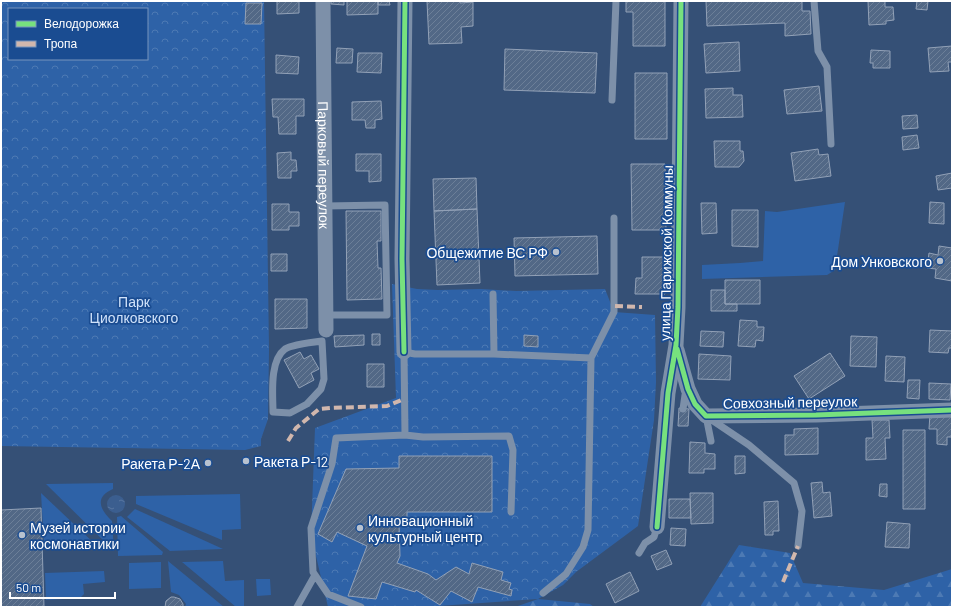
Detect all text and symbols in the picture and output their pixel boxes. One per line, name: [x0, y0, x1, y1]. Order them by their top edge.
legend: [8, 8, 148, 60]
text: Велодорожка: [44, 16, 119, 31]
text: Тропа: [44, 36, 78, 51]
street label: Парковый переулок: [315, 101, 334, 230]
street label: улица Парижской Коммуны: [656, 165, 676, 341]
place label: Общежитие ВС РФ: [426, 244, 548, 261]
marker: Общежитие ВС РФ: [551, 247, 561, 257]
place label: Дом Унковского: [831, 253, 932, 270]
marker: Дом Унковского: [935, 256, 945, 266]
park label: Парк Циолковского: [90, 293, 179, 326]
street label: Совхозный переулок: [723, 392, 858, 412]
place label: Ракета Р-12: [254, 453, 328, 470]
place label: Ракета Р-2А: [121, 455, 201, 472]
marker: Ракета Р-12: [241, 456, 251, 466]
marker: Ракета Р-2А: [203, 458, 213, 468]
place label: Инновационный культурный центр: [368, 512, 483, 545]
place label: Музей истории космонавтики: [30, 519, 126, 552]
marker: Инновационный культурный центр: [355, 523, 365, 533]
marker: Музей истории космонавтики: [17, 530, 27, 540]
scale bar: [10, 574, 115, 600]
text: 50 m: [16, 580, 41, 594]

